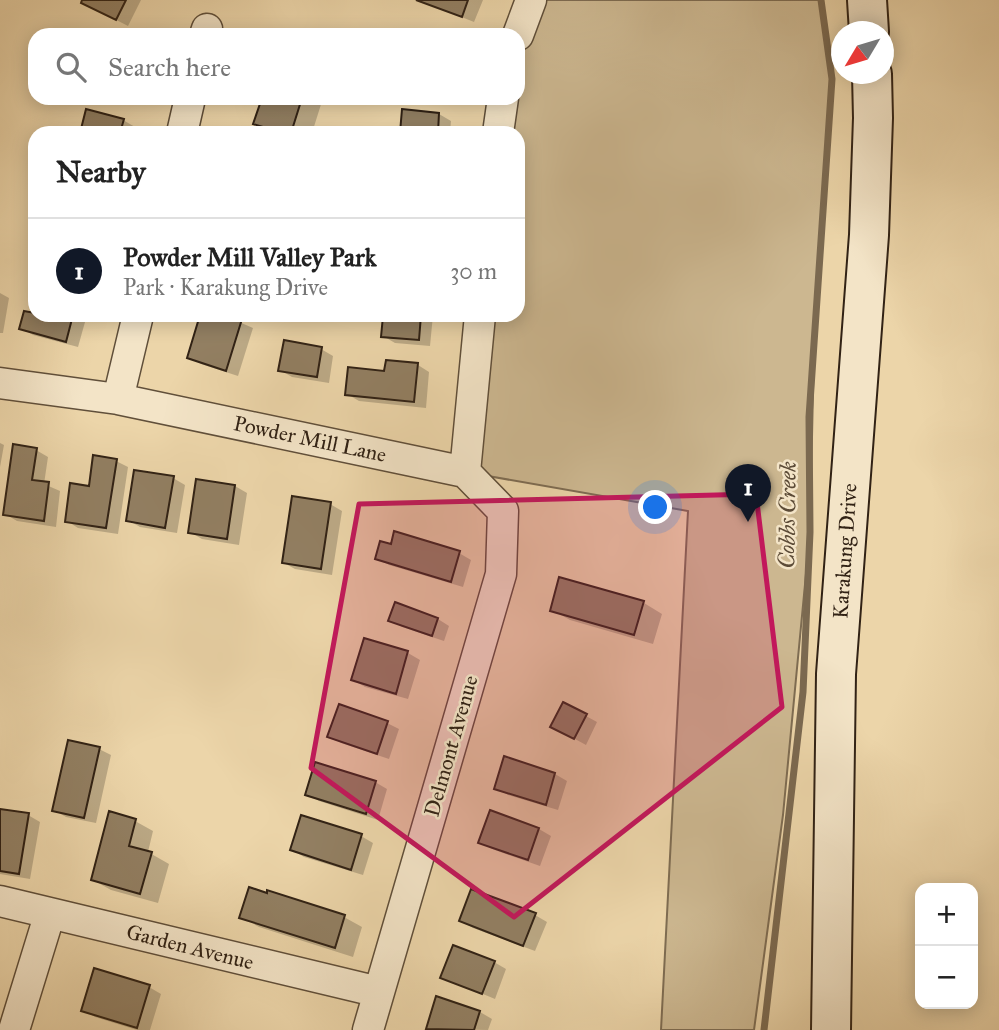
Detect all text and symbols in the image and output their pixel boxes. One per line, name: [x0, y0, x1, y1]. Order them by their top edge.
north arrow: [831, 21, 894, 84]
search box: [28, 28, 525, 105]
icon: search: [52, 48, 90, 86]
text: Search here: [108, 51, 231, 83]
text: Nearby: [56, 154, 146, 190]
text: Powder Mill Valley Park: [123, 241, 377, 273]
text: 1: [74, 257, 84, 285]
text: 30 m: [450, 257, 497, 285]
text: Park · Karakung Drive: [123, 273, 328, 301]
street label: Powder Mill Lane: [231, 410, 389, 468]
water label: Cobbs Creek: [772, 461, 802, 569]
pin: 1: [725, 464, 771, 522]
street label: Karakung Drive: [827, 482, 863, 620]
your location: [638, 490, 672, 524]
street label: Delmont Avenue: [418, 672, 484, 820]
map controls: [915, 883, 978, 1009]
button: +: [915, 883, 978, 946]
street label: Garden Avenue: [124, 919, 257, 975]
button: −: [915, 946, 978, 1009]

